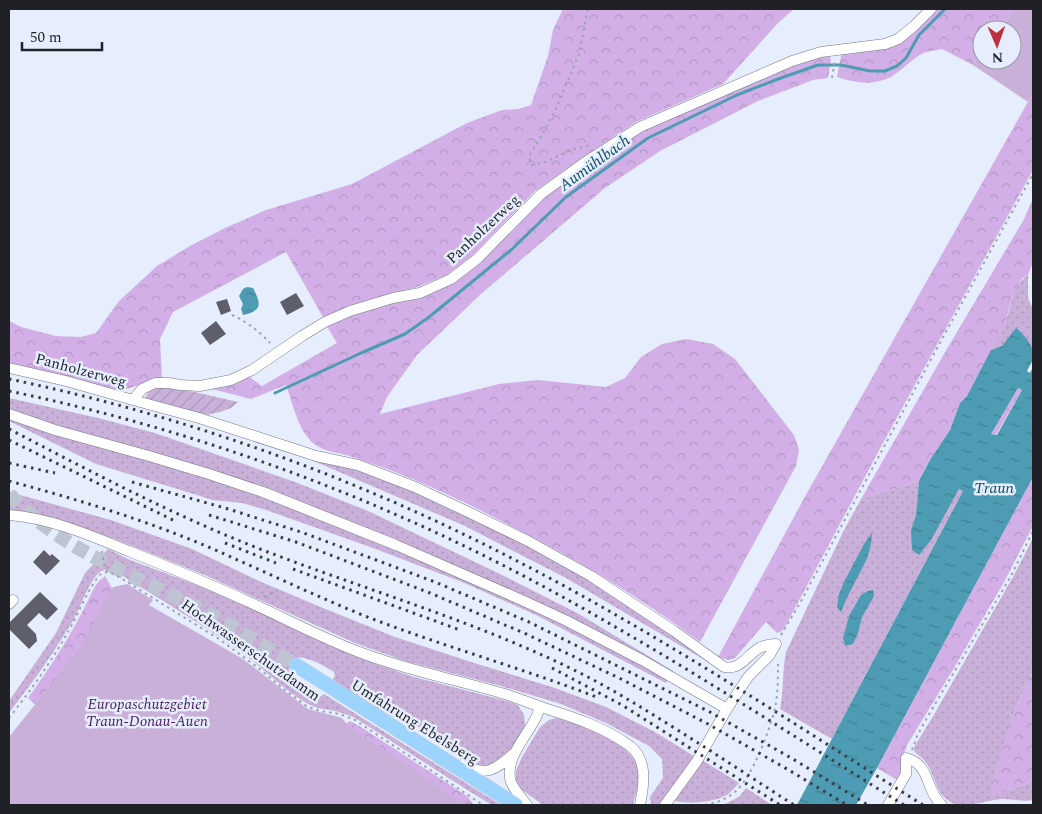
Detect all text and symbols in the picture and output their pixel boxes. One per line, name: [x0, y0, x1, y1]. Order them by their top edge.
scale bar: [22, 20, 102, 52]
north arrow: [972, 20, 1022, 70]
text: 50 m: [30, 26, 62, 49]
text: N: [991, 47, 1004, 68]
water label: Aumühlbach: [553, 129, 635, 197]
street label: Panholzerweg: [441, 189, 525, 270]
street label: Panholzerweg: [33, 347, 129, 394]
water label: Traun: [974, 476, 1015, 500]
street label: Hochwasserschutzdamm: [176, 594, 325, 707]
street label: Umfahrung Ebelsberg: [346, 674, 483, 771]
park label: Europaschutzgebiet Traun-Donau-Auen: [86, 693, 208, 733]

